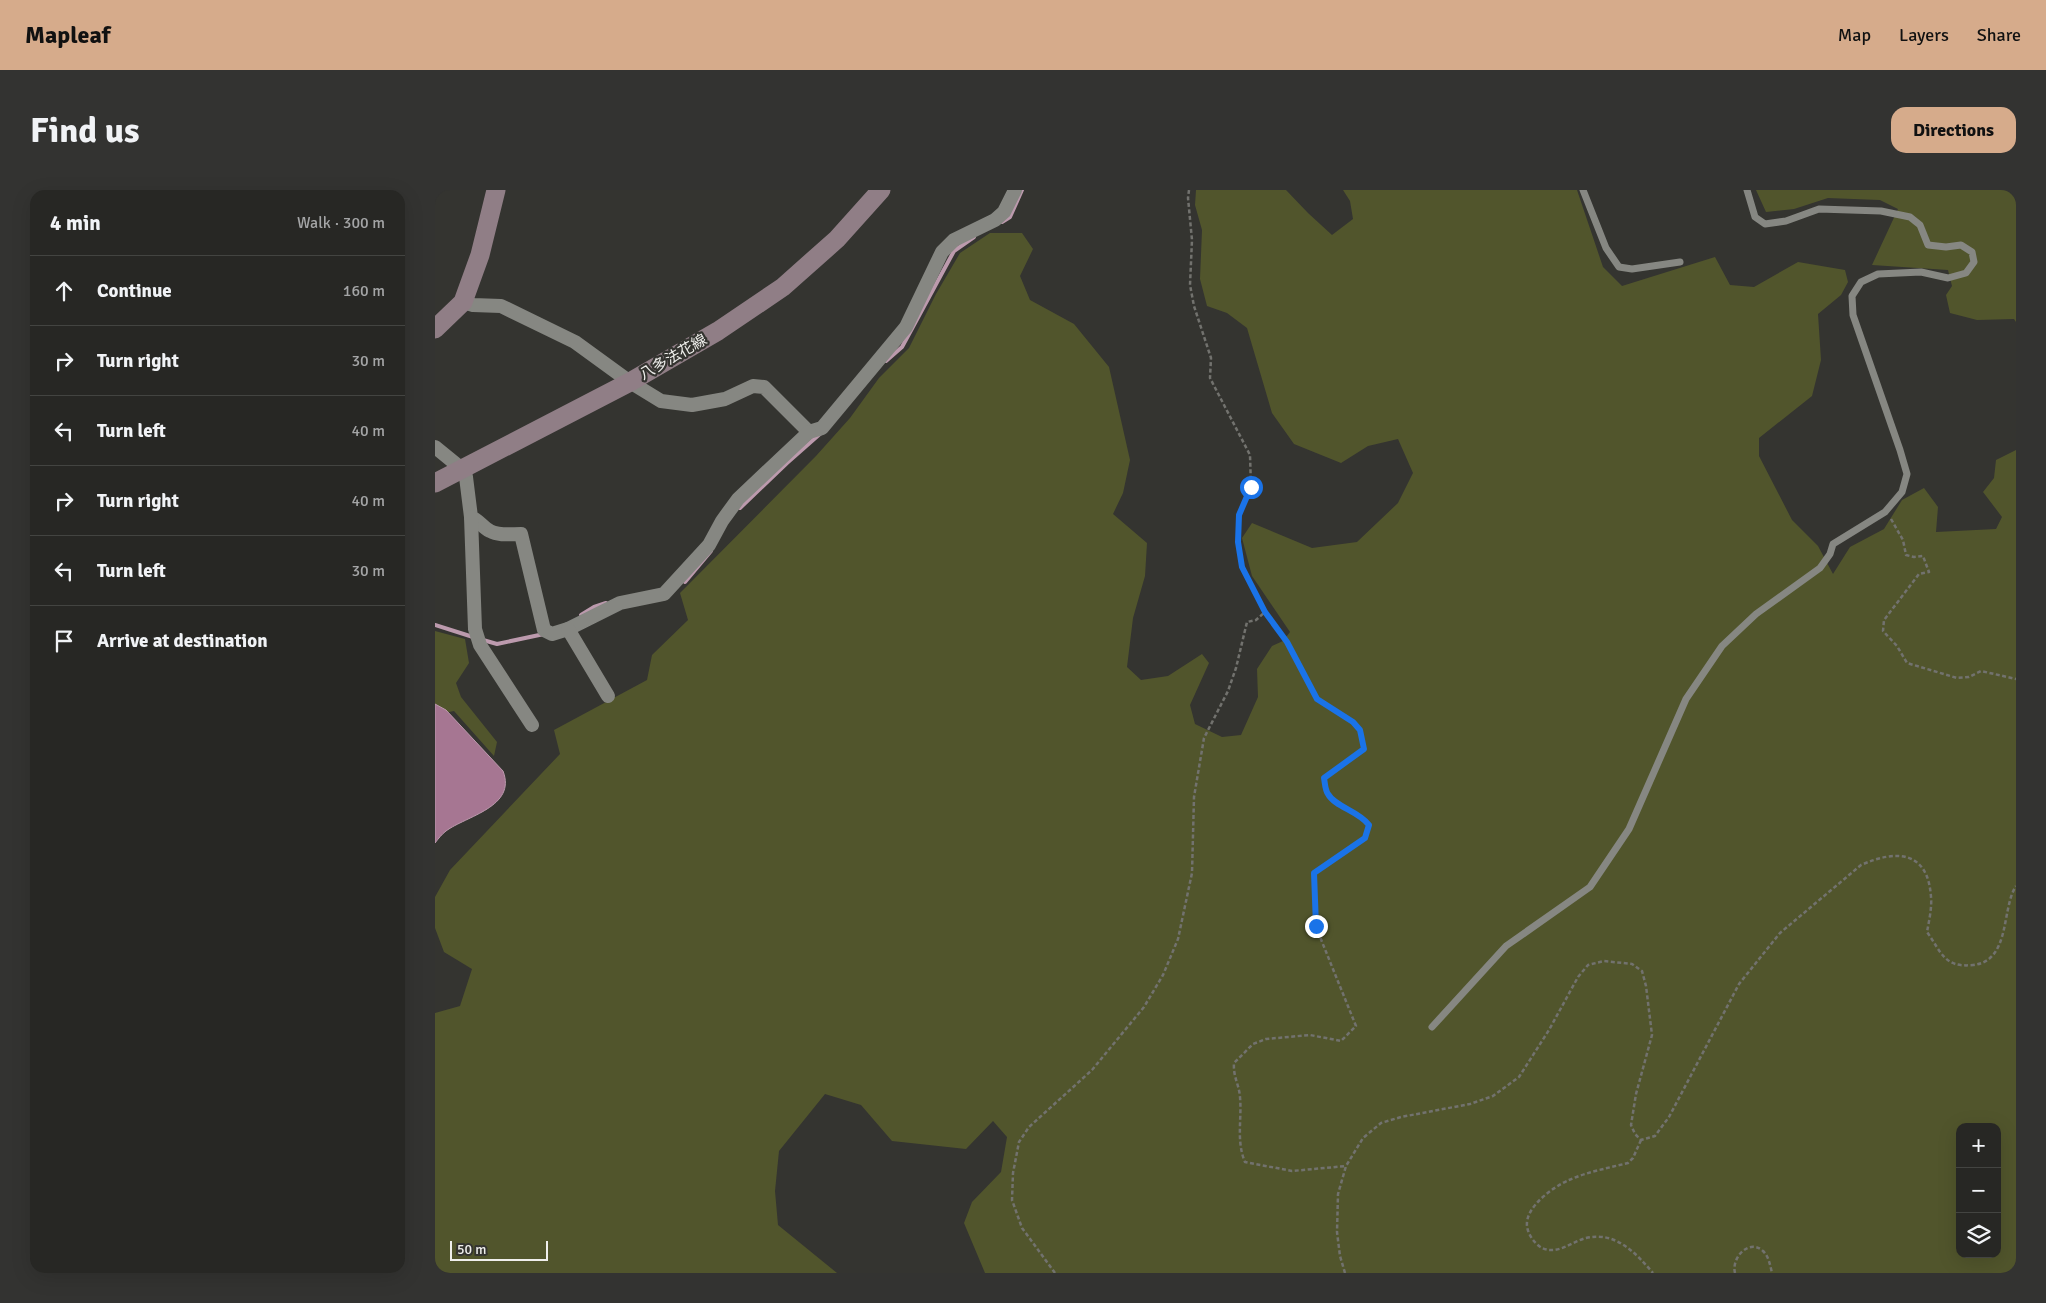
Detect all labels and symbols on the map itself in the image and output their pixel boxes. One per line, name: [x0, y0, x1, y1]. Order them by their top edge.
street label: 八多法花線: [636, 330, 710, 384]
route start: [1240, 476, 1263, 499]
route end: [1305, 915, 1328, 938]
scale bar: [450, 1238, 547, 1261]

